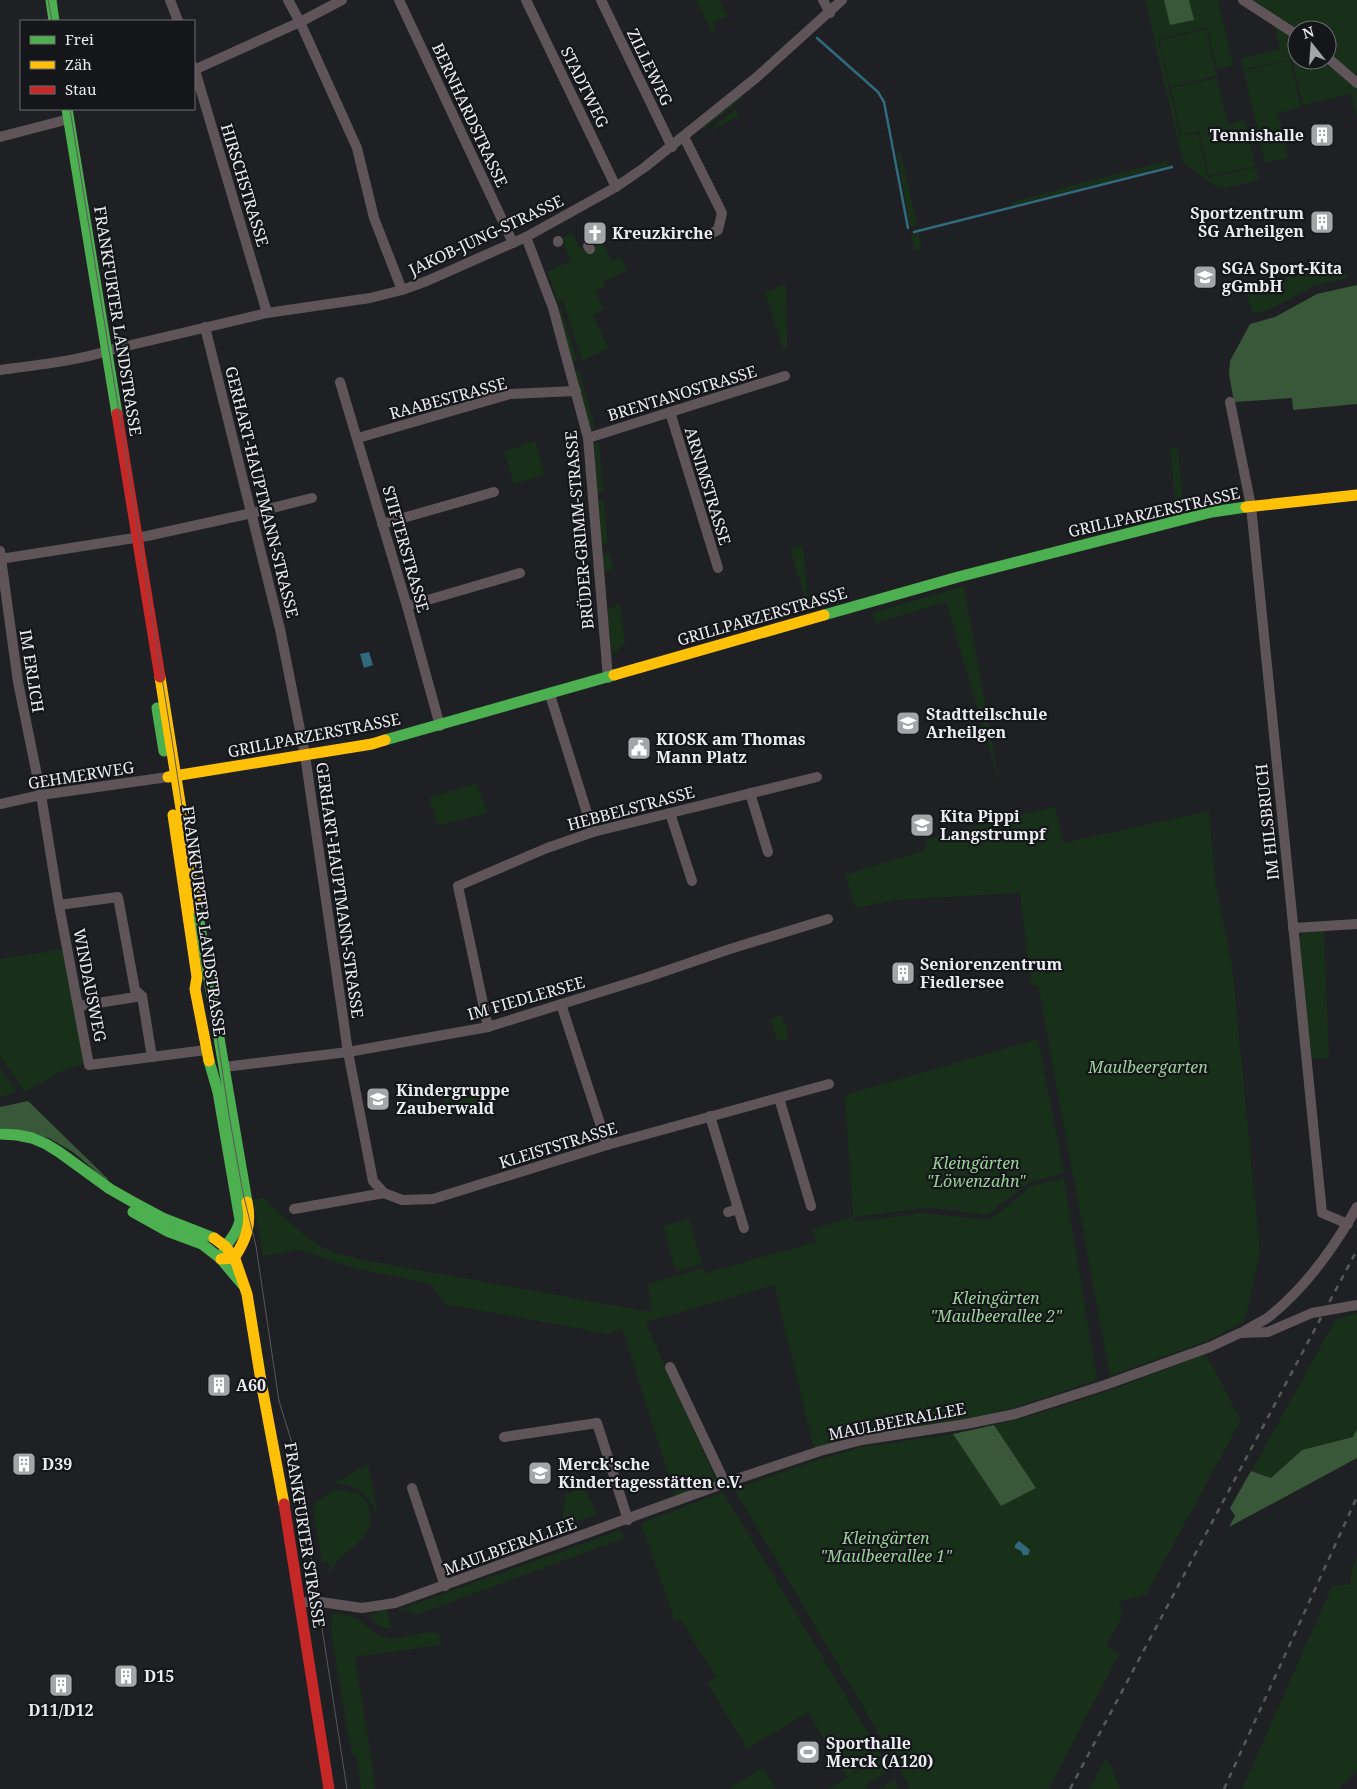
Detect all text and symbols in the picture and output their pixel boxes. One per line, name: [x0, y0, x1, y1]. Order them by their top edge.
legend: [20, 20, 195, 110]
north arrow: [1287, 20, 1337, 70]
text: N: [1300, 21, 1316, 43]
street label: ZILLEWEG: [622, 25, 678, 110]
text: Frei: [65, 29, 94, 49]
street label: BERNHARDSTRASSE: [427, 39, 513, 191]
street label: STADTWEG: [556, 43, 614, 132]
text: Zäh: [65, 54, 92, 74]
text: Stau: [65, 79, 97, 99]
street label: HIRSCHSTRASSE: [216, 121, 274, 249]
building icon: Tennishalle: [1309, 122, 1335, 148]
place label: Tennishalle: [1210, 124, 1304, 146]
street label: JAKOB-JUNG-STRASSE: [404, 189, 567, 281]
place label: Sportzentrum SG Arheilgen: [1190, 202, 1304, 242]
street label: FRANKFURTER LANDSTRASSE: [89, 204, 147, 438]
building icon: Sportzentrum SG Arheilgen: [1309, 209, 1335, 235]
church icon: Kreuzkirche: [582, 220, 608, 246]
place label: Kreuzkirche: [612, 222, 713, 244]
place label: SGA Sport-Kita gGmbH: [1222, 257, 1343, 297]
school or university icon: SGA Sport-Kita gGmbH: [1192, 264, 1218, 290]
street label: BRENTANOSTRASSE: [605, 360, 759, 426]
street label: GERHART-HAUPTMANN-STRASSE: [220, 364, 304, 620]
street label: RAABESTRASSE: [387, 372, 509, 424]
street label: ARNIMSTRASSE: [680, 424, 736, 548]
street label: BRÜDER-GRIMM-STRASSE: [559, 430, 599, 630]
street label: GRILLPARZERSTRASSE: [1066, 482, 1242, 542]
street label: STIFTERSTRASSE: [377, 483, 435, 615]
street label: GRILLPARZERSTRASSE: [675, 581, 849, 651]
street label: IM ERLICH: [15, 628, 49, 714]
place label: Stadtteilschule Arheilgen: [926, 703, 1047, 743]
street label: GRILLPARZERSTRASSE: [226, 707, 402, 763]
school or university icon: Stadtteilschule Arheilgen: [895, 710, 921, 736]
place label: KIOSK am Thomas Mann Platz: [656, 728, 806, 768]
public building icon: KIOSK am Thomas Mann Platz: [626, 735, 652, 761]
street label: GEHMERWEG: [26, 756, 136, 794]
street label: GERHART-HAUPTMANN-STRASSE: [311, 761, 369, 1020]
street label: IM HILSBRUCH: [1250, 762, 1284, 881]
street label: HEBBELSTRASSE: [565, 780, 697, 836]
street label: FRANKFURTER LANDSTRASSE: [177, 804, 231, 1038]
place label: Kita Pippi Langstrumpf: [940, 805, 1047, 845]
school or university icon: Kita Pippi Langstrumpf: [909, 812, 935, 838]
street label: WINDAUSWEG: [68, 926, 112, 1044]
place label: Seniorenzentrum Fiedlersee: [920, 953, 1063, 993]
building icon: Seniorenzentrum Fiedlersee: [890, 960, 916, 986]
street label: IM FIEDLERSEE: [465, 971, 587, 1025]
park label: Maulbeergarten: [1087, 1056, 1208, 1078]
place label: Kindergruppe Zauberwald: [396, 1079, 510, 1119]
school or university icon: Kindergruppe Zauberwald: [365, 1086, 391, 1112]
street label: KLEISTSTRASSE: [496, 1117, 620, 1173]
park label: Kleingärten "Löwenzahn": [927, 1152, 1027, 1192]
park label: Kleingärten "Maulbeerallee 2": [930, 1287, 1063, 1327]
building icon: A60: [206, 1372, 232, 1398]
place label: A60: [236, 1374, 266, 1396]
street label: MAULBEERALLEE: [826, 1397, 968, 1445]
street label: FRANKFURTER STRASSE: [279, 1441, 331, 1629]
building icon: D39: [11, 1451, 37, 1477]
place label: D39: [42, 1453, 72, 1475]
place label: Merck'sche Kindertagesstätten e.V.: [558, 1453, 743, 1493]
school or university icon: Merck'sche Kindertagesstätten e.V.: [527, 1460, 553, 1486]
street label: MAULBEERALLEE: [441, 1512, 579, 1580]
park label: Kleingärten "Maulbeerallee 1": [820, 1527, 953, 1567]
building icon: D15: [113, 1663, 139, 1689]
place label: D15: [144, 1665, 174, 1687]
building icon: D11/D12: [48, 1672, 74, 1698]
place label: D11/D12: [28, 1699, 94, 1721]
place label: Sporthalle Merck (A120): [826, 1732, 934, 1772]
sports icon: Sporthalle Merck (A120): [795, 1739, 821, 1765]

